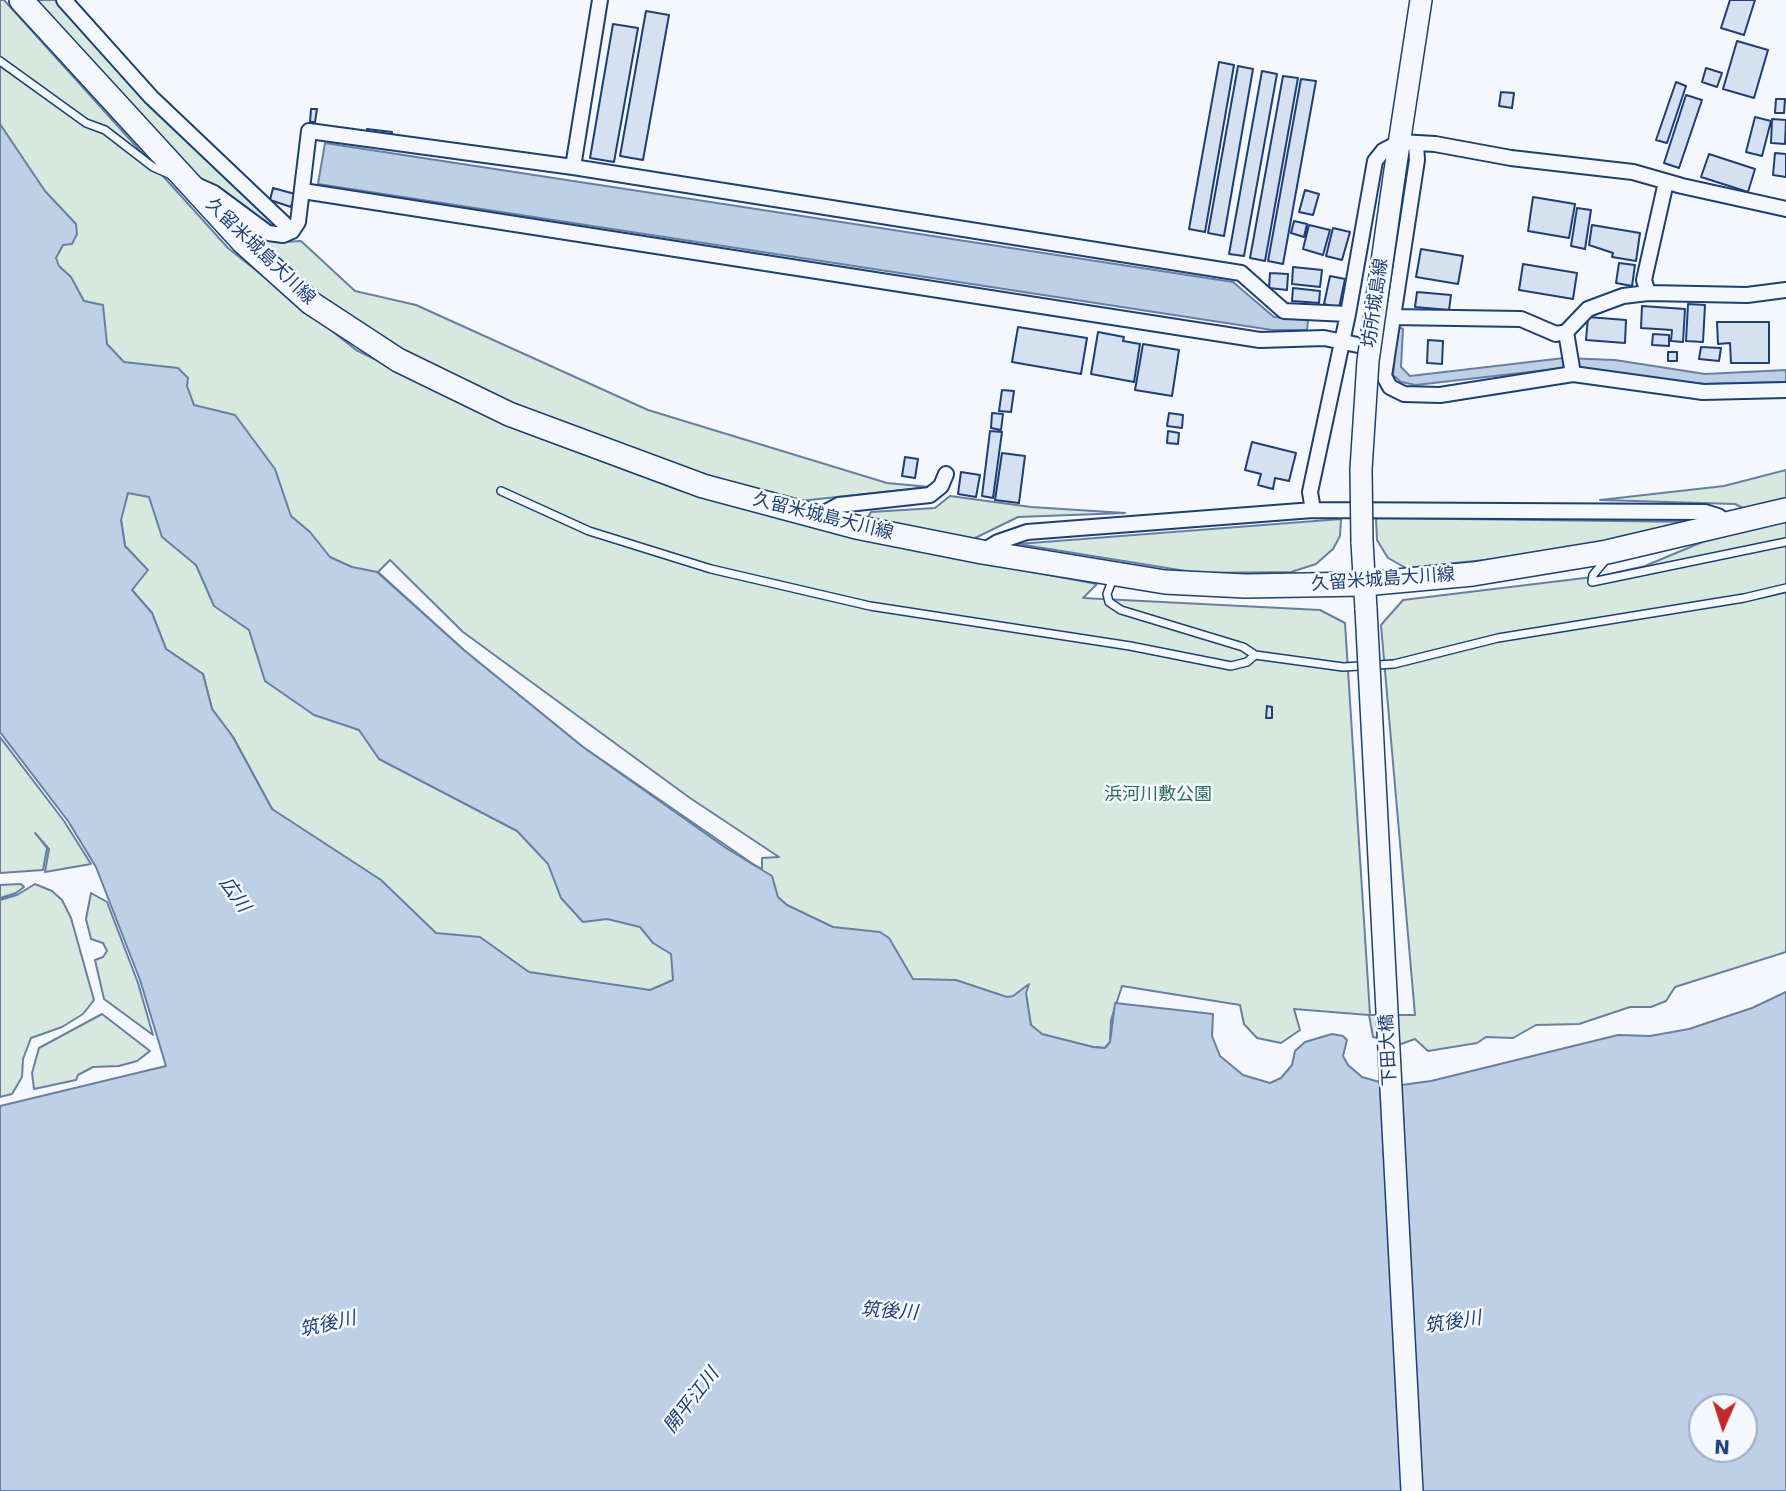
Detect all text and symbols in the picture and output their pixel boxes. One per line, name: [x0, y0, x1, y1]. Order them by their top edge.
street label: 久留米城島大川線: [201, 194, 319, 310]
street label: 坊所城島線: [1359, 257, 1393, 349]
street label: 久留米城島大川線: [751, 489, 895, 545]
street label: 久留米城島大川線: [1310, 564, 1456, 596]
park label: 浜河川敷公園: [1104, 784, 1212, 806]
water label: 広川: [214, 873, 254, 917]
street label: 下田大橋: [1376, 1013, 1402, 1087]
water label: 筑後川: [860, 1299, 918, 1325]
water label: 筑後川: [298, 1307, 358, 1343]
water label: 筑後川: [1423, 1307, 1483, 1339]
water label: 開平江川: [660, 1364, 724, 1438]
north arrow: [1688, 1393, 1758, 1463]
text: N: [1713, 1436, 1731, 1458]

